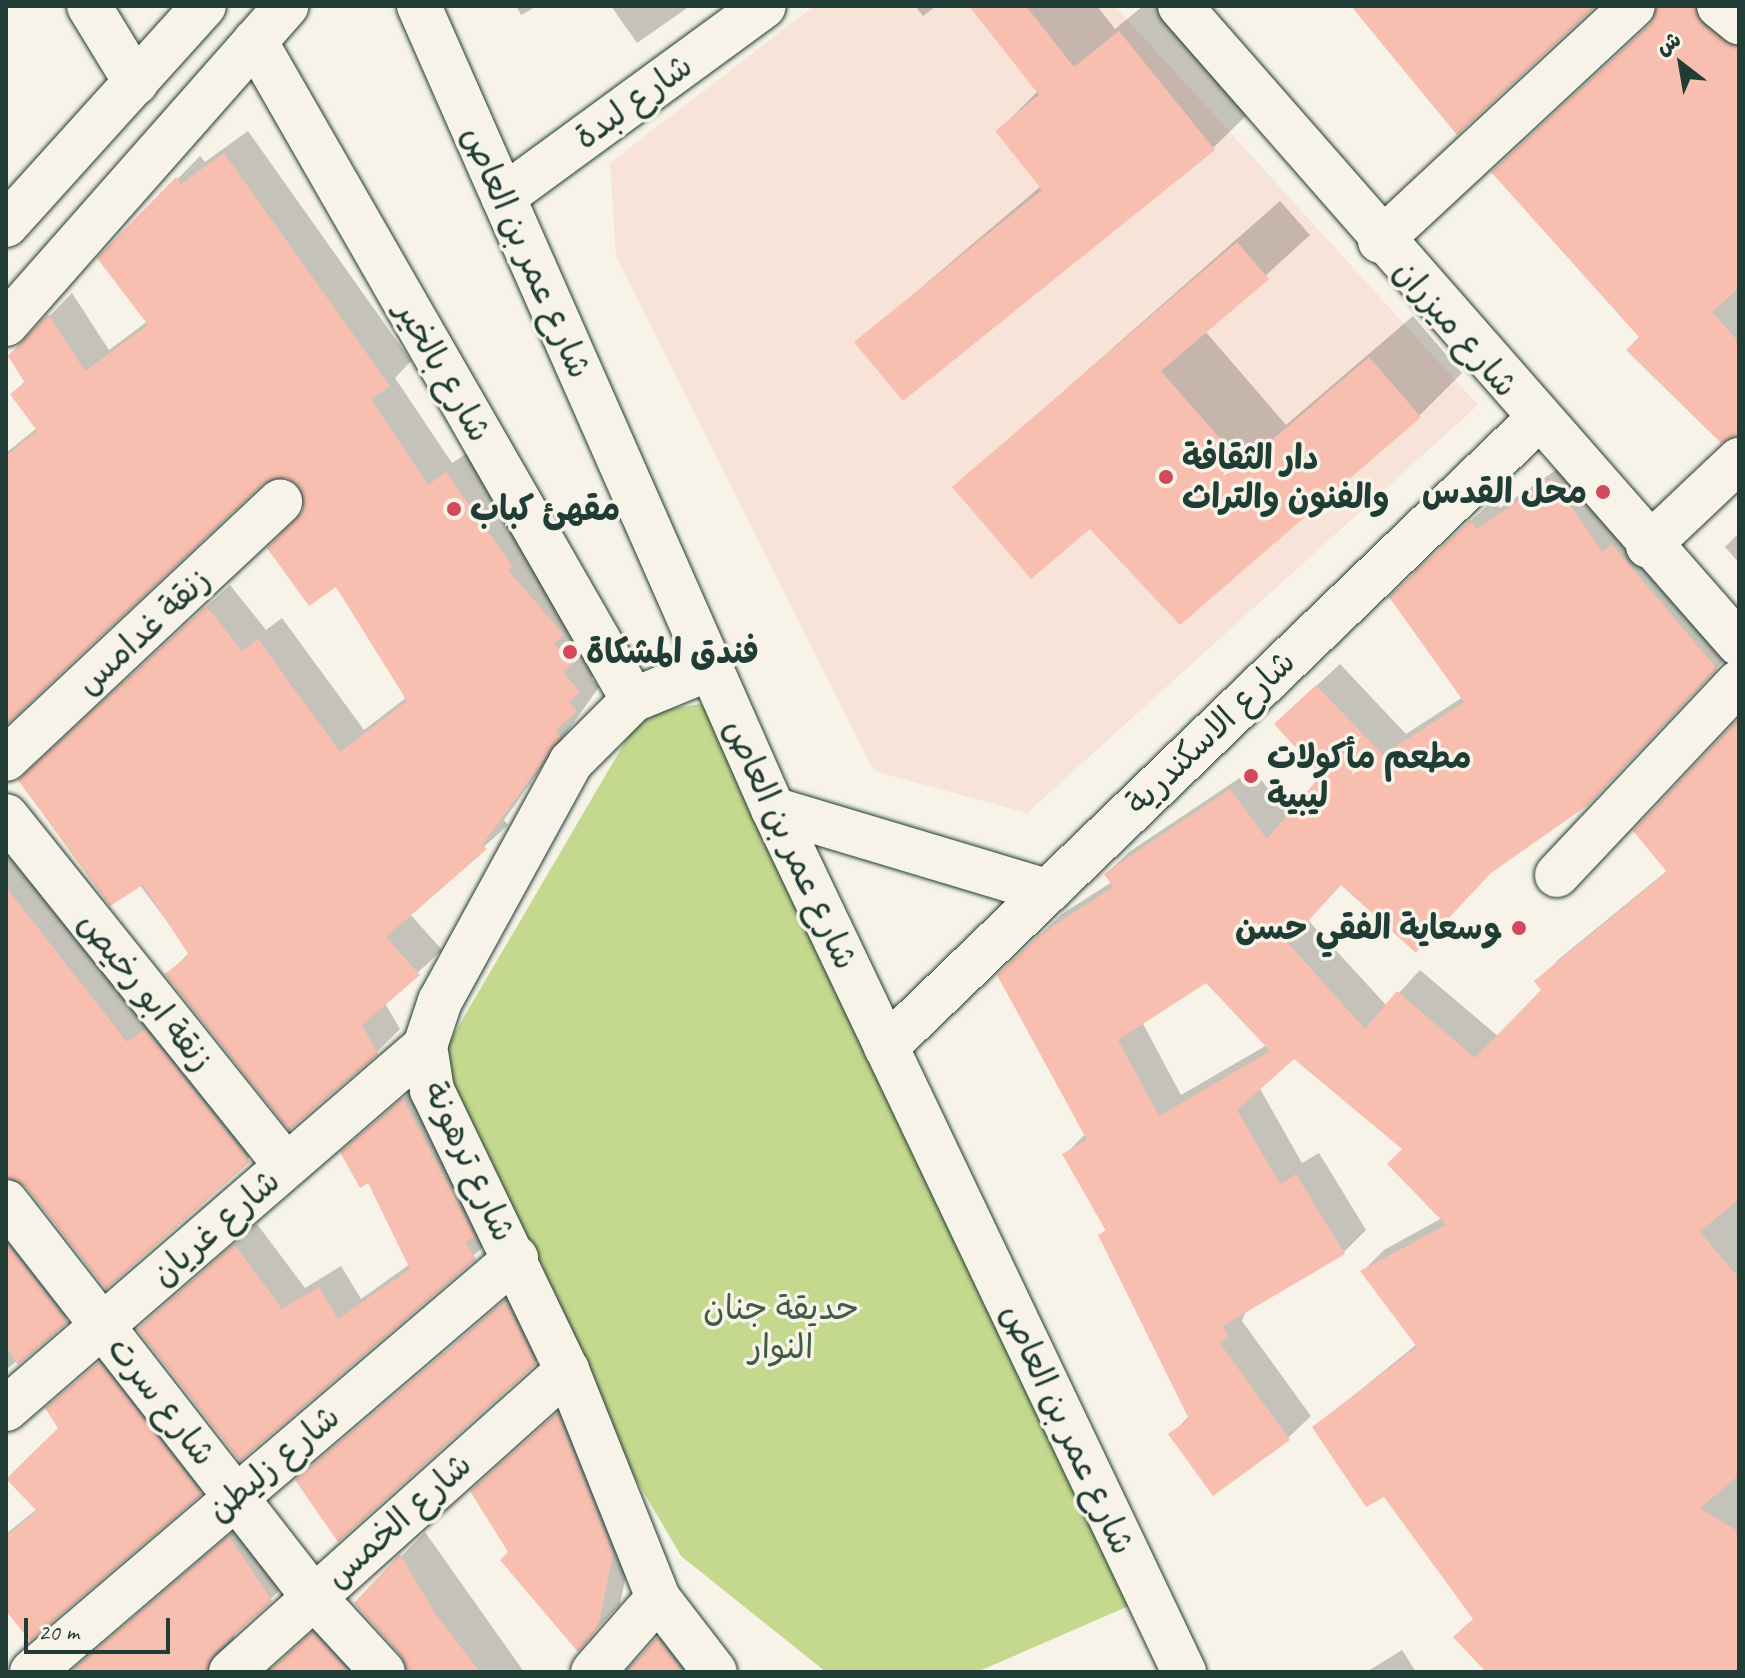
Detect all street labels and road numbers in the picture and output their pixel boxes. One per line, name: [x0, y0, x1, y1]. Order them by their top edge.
street label: شارع لبدة: [566, 45, 700, 157]
street label: شارع عمر بن العاص: [453, 120, 601, 384]
street label: شارع ميزران: [1385, 251, 1527, 405]
street label: شارع بالخير: [387, 293, 501, 449]
street label: زنقة غدامس: [68, 559, 218, 703]
street label: شارع الاسكندرية: [1117, 641, 1303, 823]
street label: شارع عمر بن العاص: [715, 712, 867, 976]
street label: زنقة ابو رخيص: [69, 903, 223, 1079]
street label: شارع ترهونة: [415, 1074, 525, 1248]
street label: شارع غريان: [142, 1160, 288, 1294]
street label: شارع عمر بن العاص: [992, 1297, 1144, 1561]
street label: شارع سرت: [99, 1328, 225, 1474]
street label: شارع زليطن: [199, 1396, 347, 1530]
street label: شارع الخمس: [317, 1444, 479, 1596]

